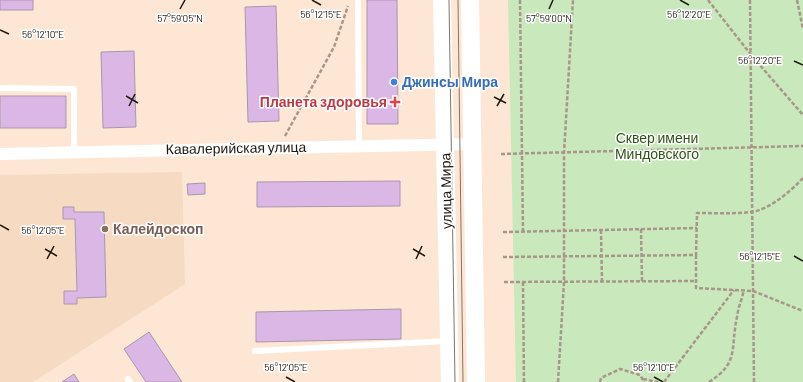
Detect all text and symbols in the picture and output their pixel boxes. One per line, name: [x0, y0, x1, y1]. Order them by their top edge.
text: 56°12'15"E: [300, 8, 342, 20]
text: 56°12'20"E: [667, 8, 711, 20]
text: 57°59'05"N: [157, 12, 203, 24]
text: 57°59'00"N: [526, 12, 572, 24]
text: 56°12'10"E: [22, 28, 64, 40]
text: 56°12'20"E: [738, 54, 782, 66]
place label: Джинсы Мира: [402, 73, 498, 90]
marker: Джинсы Мира: [389, 77, 399, 87]
place label: Планета здоровья: [260, 93, 387, 110]
marker: Планета здоровья: [390, 97, 400, 107]
park label: Сквер имени Миндовского: [615, 129, 699, 162]
street label: Кавалерийская улица: [166, 138, 307, 157]
street label: улица Мира: [436, 152, 455, 229]
place label: Калейдоскоп: [113, 220, 203, 237]
text: 56°12'05"E: [21, 224, 65, 236]
marker: Калейдоскоп: [100, 224, 110, 234]
text: 56°12'15"E: [739, 250, 781, 262]
text: 56°12'05"E: [264, 361, 308, 373]
text: 56°12'10"E: [633, 361, 675, 373]

